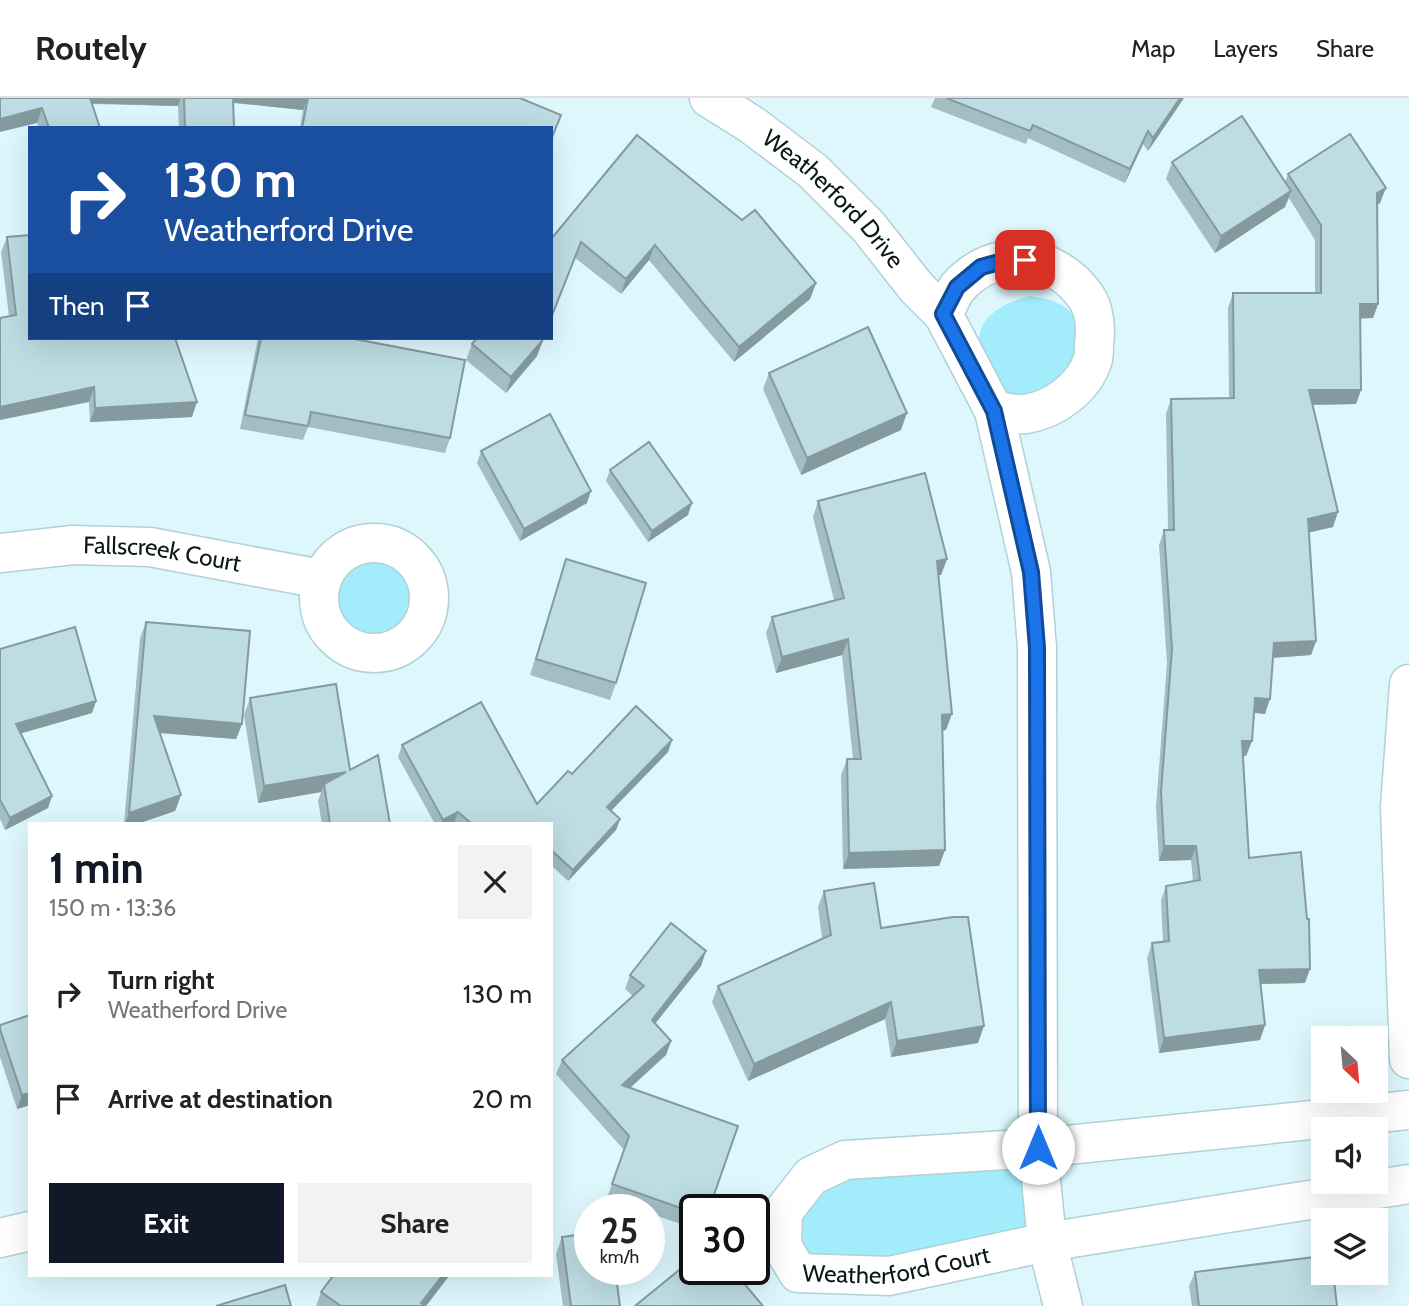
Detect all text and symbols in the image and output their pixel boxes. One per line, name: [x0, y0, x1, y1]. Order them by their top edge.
text: Routely: [35, 28, 147, 68]
text: Map: [1131, 34, 1175, 63]
text: Layers: [1213, 34, 1278, 63]
text: Share: [1316, 34, 1374, 63]
street label: Weatherford Drive: [757, 123, 910, 274]
text: 130 m: [164, 150, 297, 209]
icon: right: [49, 154, 140, 245]
text: Weatherford Drive: [164, 210, 413, 249]
pin: [995, 230, 1055, 290]
icon: arrive: [1006, 241, 1044, 279]
icon: arrive: [119, 287, 157, 325]
text: Then: [49, 290, 105, 322]
street label: Fallscreek Court: [83, 530, 243, 578]
text: 1 min: [49, 842, 144, 894]
button: close: [458, 845, 532, 919]
text: 150 m · 13:36: [49, 894, 176, 922]
text: Turn right: [108, 964, 214, 996]
icon: right: [49, 975, 87, 1013]
text: 130 m: [463, 978, 532, 1010]
text: Weatherford Drive: [108, 996, 287, 1024]
north arrow: [1311, 1026, 1388, 1102]
map controls: [1311, 1026, 1388, 1285]
icon: arrive: [49, 1080, 87, 1118]
text: Arrive at destination: [108, 1083, 333, 1115]
text: 20 m: [472, 1083, 532, 1115]
position arrow: [1001, 1111, 1075, 1185]
button: sound: [1311, 1117, 1388, 1194]
button: Exit: [49, 1183, 284, 1263]
button: Share: [298, 1183, 532, 1263]
speed limit sign: 30: [679, 1194, 770, 1285]
button: layers: [1311, 1208, 1388, 1285]
text: 25: [601, 1209, 638, 1252]
street label: Weatherford Court: [802, 1240, 992, 1290]
text: km/h: [600, 1246, 639, 1268]

